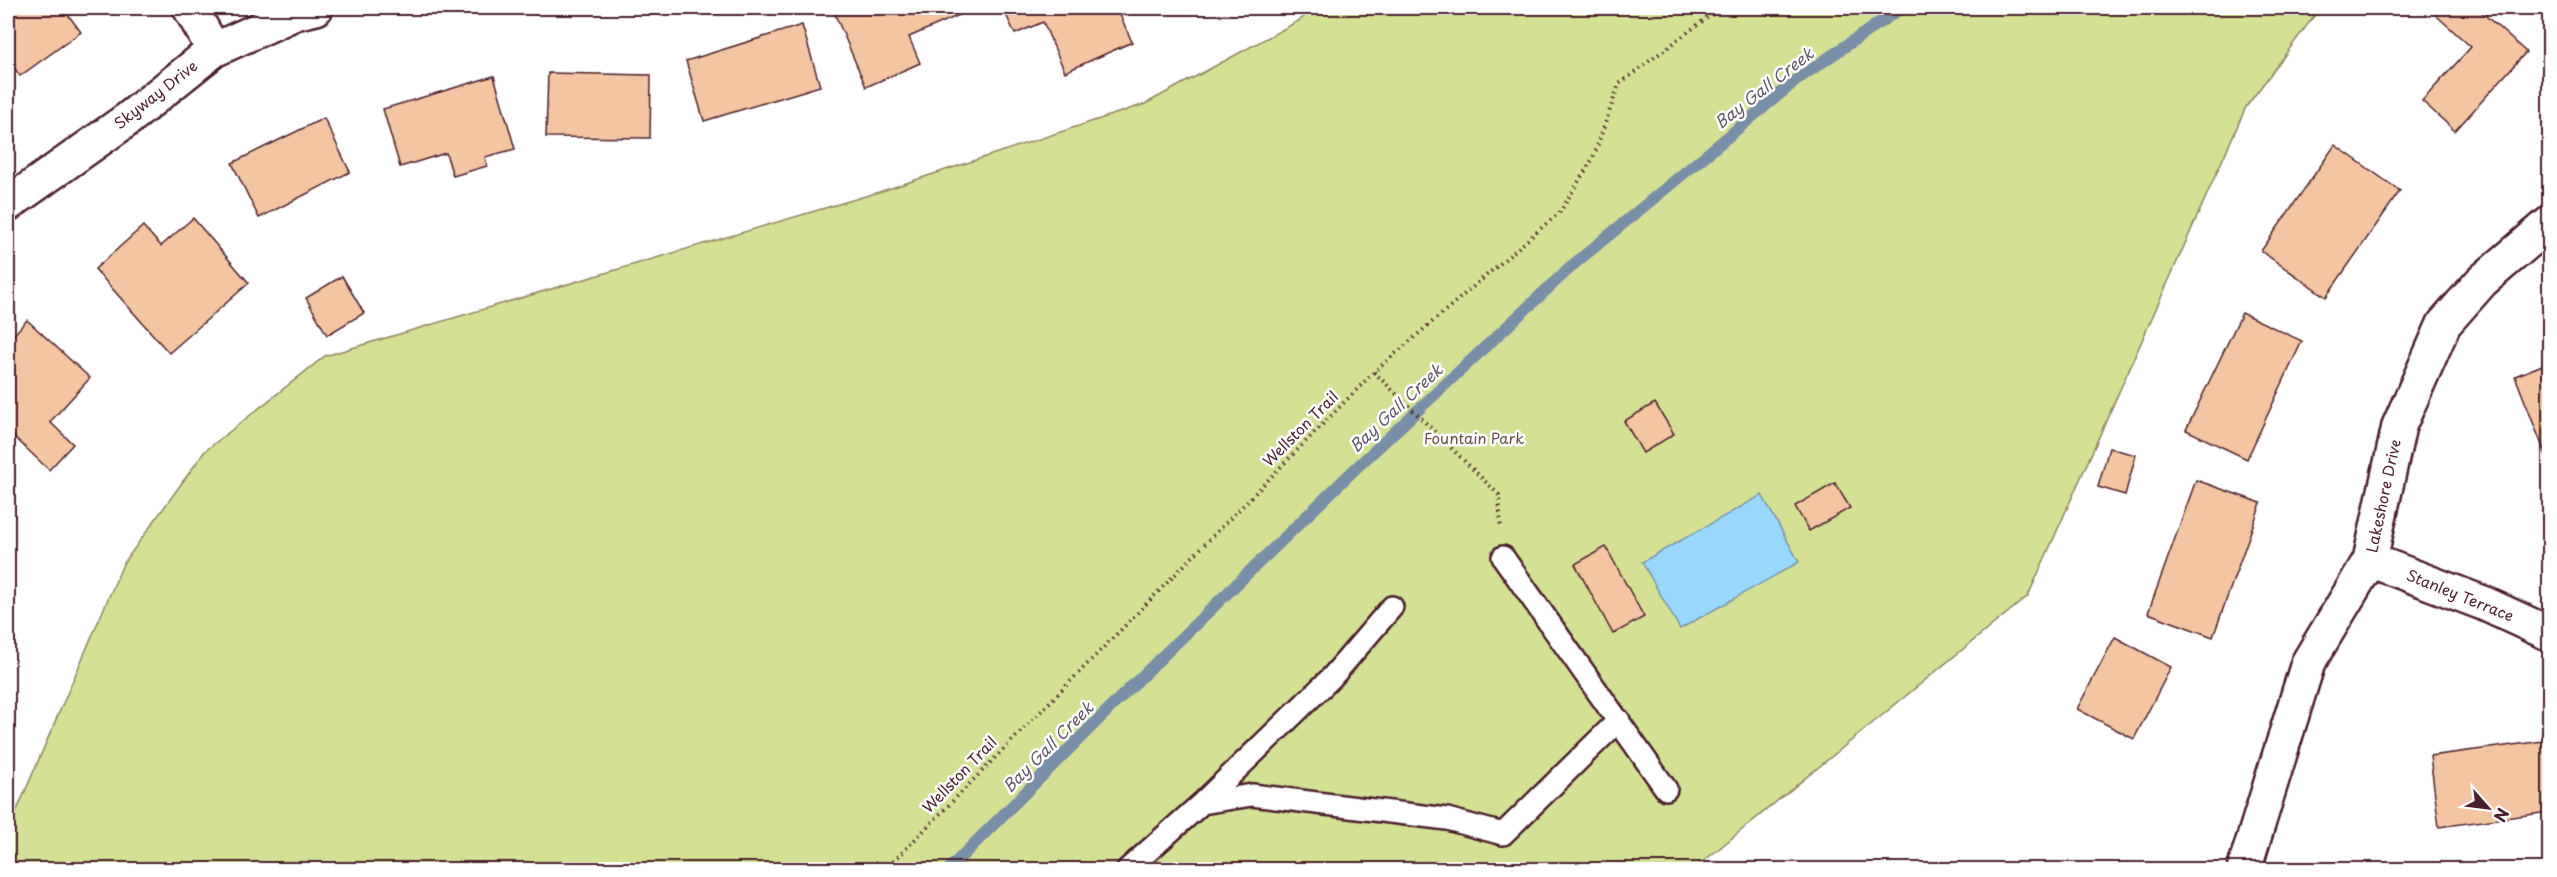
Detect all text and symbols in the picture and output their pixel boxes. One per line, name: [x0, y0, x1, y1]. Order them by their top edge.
water label: Bay Gall Creek: [1709, 40, 1819, 133]
street label: Skyway Drive: [108, 54, 202, 134]
water label: Bay Gall Creek: [1343, 357, 1448, 457]
street label: Wellston Trail: [1257, 385, 1343, 471]
park label: Fountain Park: [1424, 426, 1524, 449]
street label: Lakeshore Drive: [2359, 437, 2406, 554]
street label: Stanley Terrace: [2403, 563, 2518, 627]
water label: Bay Gall Creek: [997, 695, 1099, 797]
street label: Wellston Trail: [916, 730, 1002, 818]
north arrow: [2458, 778, 2518, 838]
text: N: [2489, 804, 2516, 827]

